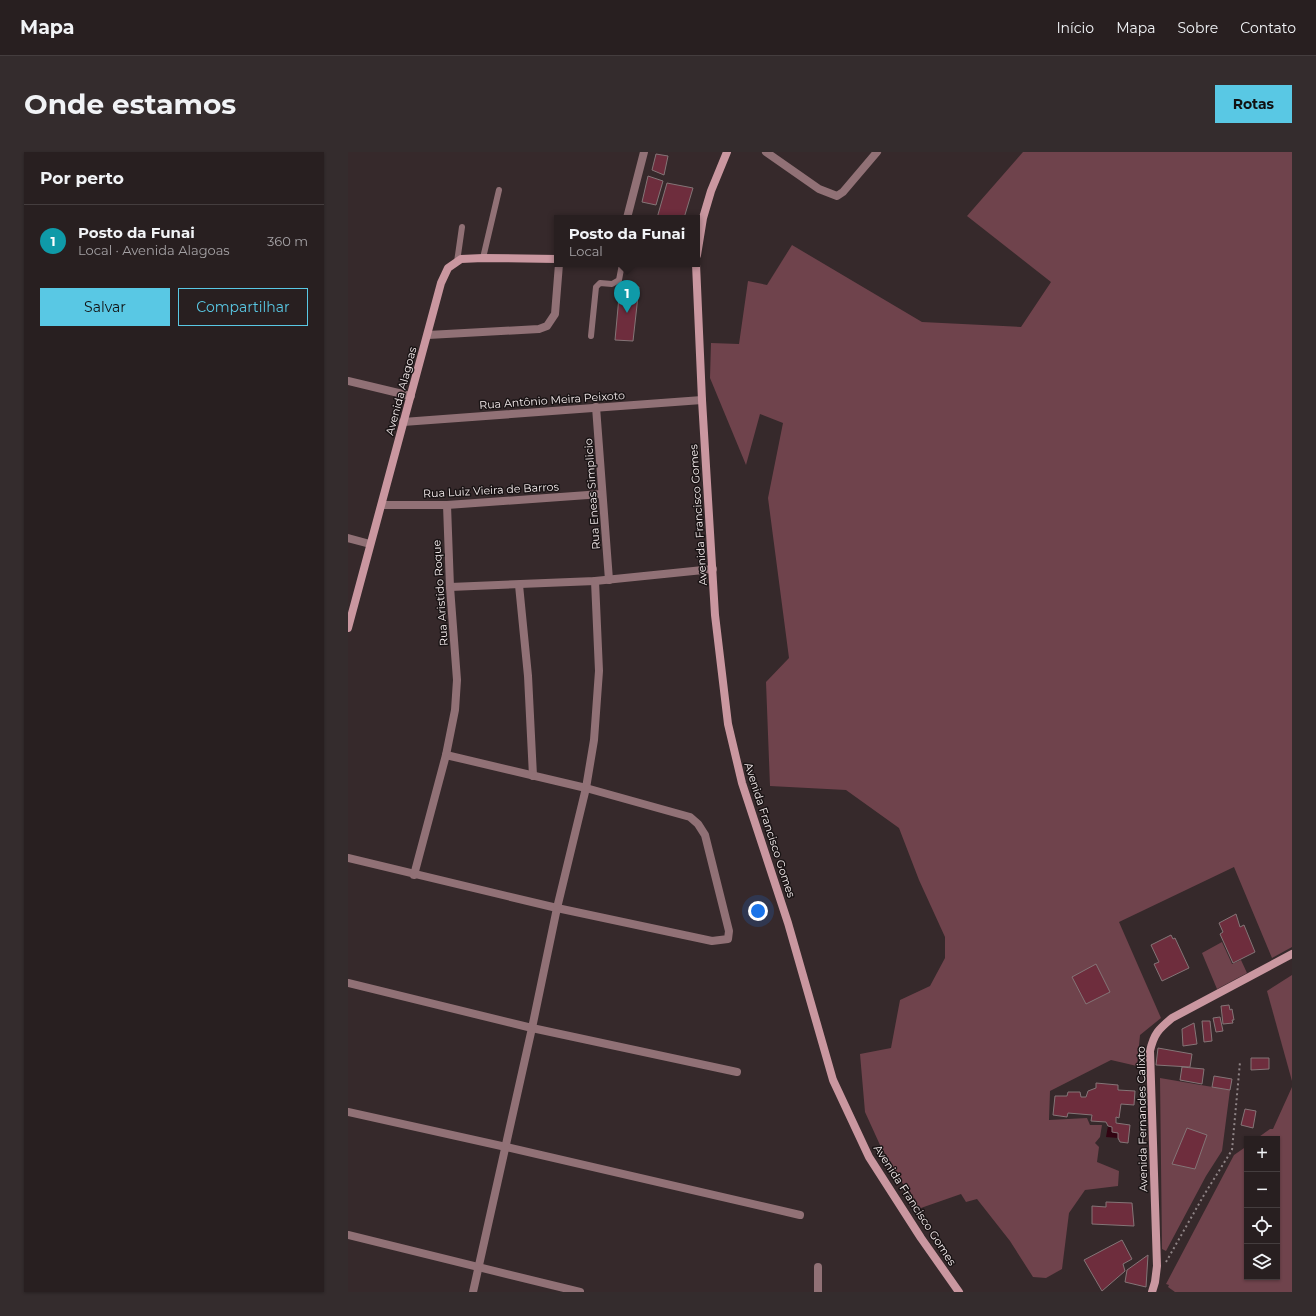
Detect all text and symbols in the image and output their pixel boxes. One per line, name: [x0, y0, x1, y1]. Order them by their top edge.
text: Mapa: [20, 16, 75, 39]
text: Início: [1056, 19, 1094, 37]
text: Mapa: [1116, 19, 1156, 37]
text: Sobre: [1178, 19, 1218, 37]
text: Contato: [1240, 19, 1296, 37]
button: Rotas: [1215, 85, 1292, 123]
text: Onde estamos: [24, 87, 236, 121]
text: Por perto: [40, 168, 124, 188]
popup: [554, 215, 700, 267]
text: Posto da Funai: [78, 223, 195, 242]
text: Posto da Funai: [569, 224, 685, 243]
text: 1: [50, 233, 56, 249]
text: 360 m: [267, 233, 308, 249]
text: Local · Avenida Alagoas: [78, 242, 230, 258]
text: Local: [569, 243, 603, 259]
pin: 1: [614, 280, 640, 313]
button: Salvar: [40, 288, 170, 326]
button: Compartilhar: [178, 288, 308, 326]
street label: Avenida Alagoas: [382, 345, 420, 437]
street label: Rua Antônio Meira Peixoto: [479, 388, 625, 412]
street label: Rua Eneas Simplicio: [581, 438, 603, 550]
street label: Avenida Francisco Gomes: [686, 443, 710, 586]
street label: Rua Luiz Vieira de Barros: [423, 479, 560, 501]
street label: Rua Aristido Roque: [429, 539, 451, 646]
street label: Avenida Francisco Gomes: [741, 761, 799, 900]
your location: [748, 901, 768, 921]
street label: Avenida Fernandes Calixto: [1134, 1046, 1150, 1192]
map controls: [1244, 1136, 1280, 1280]
button: +: [1244, 1136, 1280, 1172]
street label: Avenida Francisco Gomes: [871, 1142, 960, 1269]
button: −: [1244, 1172, 1280, 1208]
button: locate: [1244, 1208, 1280, 1244]
button: layers: [1244, 1244, 1280, 1280]

